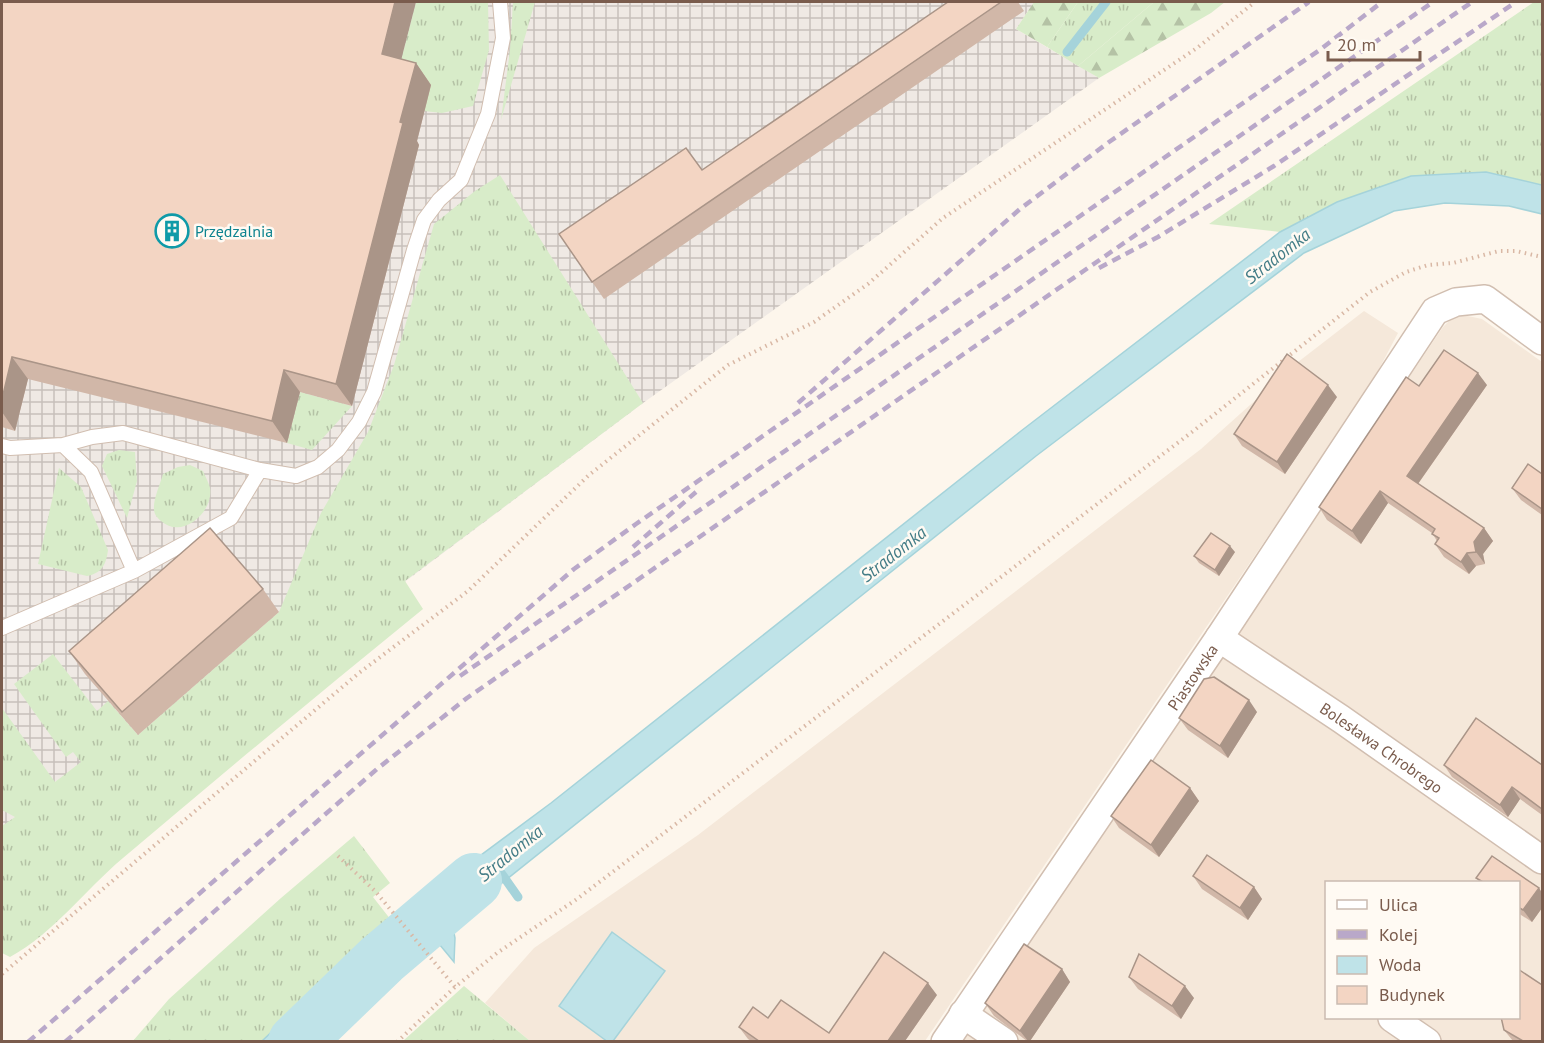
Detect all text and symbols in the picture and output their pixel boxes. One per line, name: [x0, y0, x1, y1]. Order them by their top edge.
scale bar: [1328, 24, 1420, 62]
text: 20 m: [1337, 33, 1376, 56]
building icon: Przędzalnia: [154, 213, 190, 249]
place label: Przędzalnia: [195, 221, 273, 241]
water label: Stradomka: [1239, 223, 1315, 289]
water label: Stradomka: [855, 521, 931, 587]
street label: Piastowska: [1163, 640, 1222, 714]
street label: Bolesława Chrobrego: [1316, 698, 1447, 797]
water label: Stradomka: [473, 819, 548, 886]
legend: [1325, 881, 1520, 1019]
text: Ulica: [1379, 893, 1418, 916]
text: Kolej: [1379, 923, 1418, 946]
text: Woda: [1379, 953, 1421, 976]
text: Budynek: [1379, 983, 1445, 1006]

